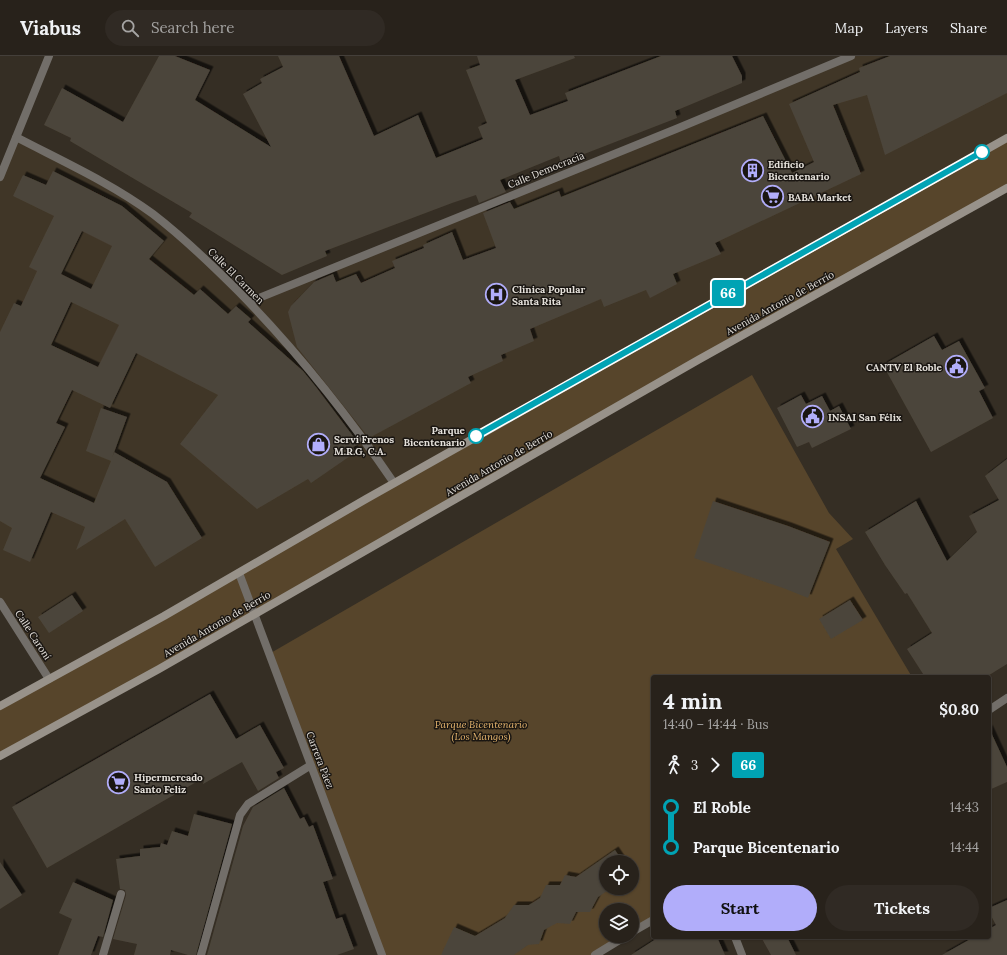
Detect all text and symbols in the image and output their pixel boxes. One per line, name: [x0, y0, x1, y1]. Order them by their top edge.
search box: [105, 10, 385, 46]
text: Viabus: [20, 16, 81, 40]
icon: search: [119, 17, 141, 39]
text: Search here: [151, 18, 234, 37]
text: Map: [835, 19, 863, 37]
text: Layers: [885, 19, 928, 37]
text: Share: [950, 19, 987, 37]
unlabelled marker: [974, 144, 990, 160]
street label: Calle Democracia: [506, 149, 586, 191]
building icon: Edificio Bicentenario: [739, 157, 765, 183]
place label: Edificio Bicentenario: [768, 158, 830, 183]
supermarket icon: BABA Market: [760, 184, 786, 210]
place label: BABA Market: [788, 191, 853, 204]
street label: Calle El Carmen: [205, 245, 267, 307]
street label: Avenida Antonio de Berrío: [723, 268, 836, 339]
line badge: 66: [710, 280, 746, 306]
hospital icon: Clínica Popular Santa Rita: [483, 282, 509, 308]
place label: Clínica Popular Santa Rita: [512, 283, 585, 308]
text: 66: [720, 284, 736, 302]
public building icon: CANTV El Roble: [944, 354, 970, 380]
place label: CANTV El Roble: [866, 361, 943, 374]
public building icon: INSAI San Félix: [800, 404, 826, 430]
place label: INSAI San Félix: [828, 411, 902, 424]
place label: Parque Bicentenario: [404, 424, 466, 449]
street label: Avenida Antonio de Berrío: [442, 427, 555, 499]
marker: Parque Bicentenario: [468, 428, 484, 444]
shop icon: Serví Frenos M.R.G, C.A.: [306, 432, 332, 458]
place label: Serví Frenos M.R.G, C.A.: [334, 433, 394, 458]
street label: Avenida Antonio de Berrío: [160, 588, 273, 660]
street label: Calle Caroní: [12, 608, 54, 663]
text: 4 min: [663, 687, 722, 715]
text: $0.80: [939, 700, 979, 719]
text: 14:40 – 14:44 · Bus: [663, 716, 769, 733]
park label: Parque Bicentenario (Los Mangos): [435, 718, 527, 743]
street label: Carrera Páez: [303, 730, 337, 790]
icon: walk: [663, 754, 685, 776]
icon: forward: [704, 754, 726, 776]
text: 66: [740, 756, 756, 774]
text: 3: [691, 757, 698, 774]
supermarket icon: Hipermercado Santo Feliz: [106, 770, 132, 796]
place label: Hipermercado Santo Feliz: [134, 771, 203, 796]
text: El Roble: [693, 798, 751, 817]
text: 14:43: [950, 799, 979, 816]
text: Parque Bicentenario: [693, 838, 840, 857]
text: 14:44: [950, 839, 979, 856]
map controls: [599, 855, 639, 943]
button: locate: [599, 855, 639, 895]
button: Start: [663, 885, 817, 931]
button: Tickets: [825, 885, 979, 931]
button: layers: [599, 903, 639, 943]

